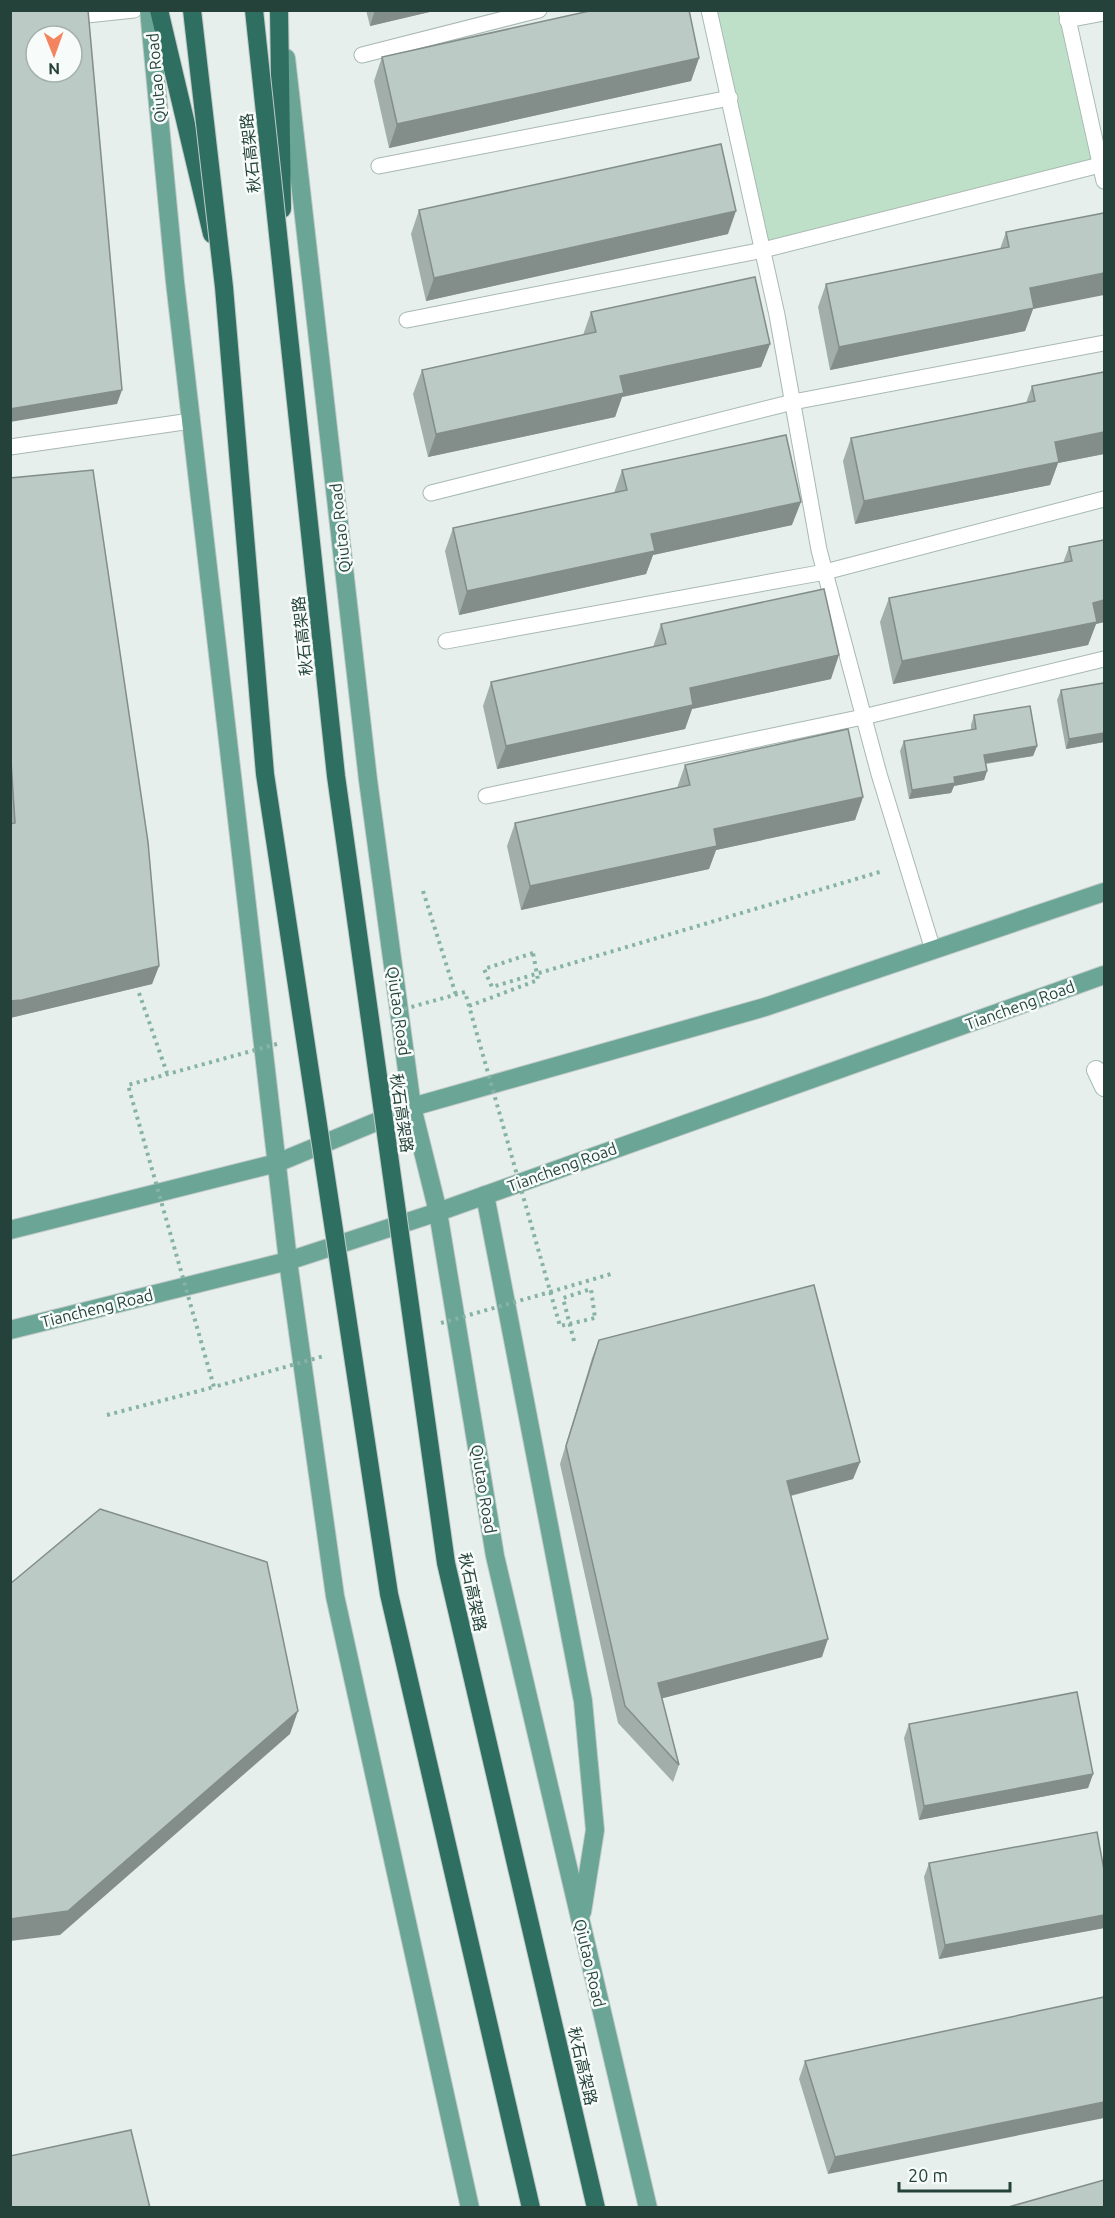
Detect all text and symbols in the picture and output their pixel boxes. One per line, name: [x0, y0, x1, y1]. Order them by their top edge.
north arrow: [24, 24, 84, 84]
street label: Qiutao Road: [143, 32, 169, 124]
text: N: [48, 60, 60, 78]
street label: 秋石高架路: [237, 112, 263, 194]
street label: Qiutao Road: [326, 482, 354, 574]
street label: 秋石高架路: [289, 595, 315, 677]
street label: Qiutao Road: [384, 965, 414, 1057]
street label: Tiancheng Road: [963, 977, 1077, 1033]
street label: 秋石高架路: [388, 1072, 416, 1154]
street label: Tiancheng Road: [505, 1139, 619, 1195]
street label: Tiancheng Road: [39, 1285, 155, 1331]
street label: Qiutao Road: [468, 1443, 500, 1535]
street label: 秋石高架路: [456, 1551, 490, 1633]
street label: Qiutao Road: [571, 1917, 609, 2009]
street label: 秋石高架路: [565, 2025, 601, 2107]
scale bar: [899, 2155, 1010, 2193]
text: 20 m: [908, 2165, 948, 2185]

